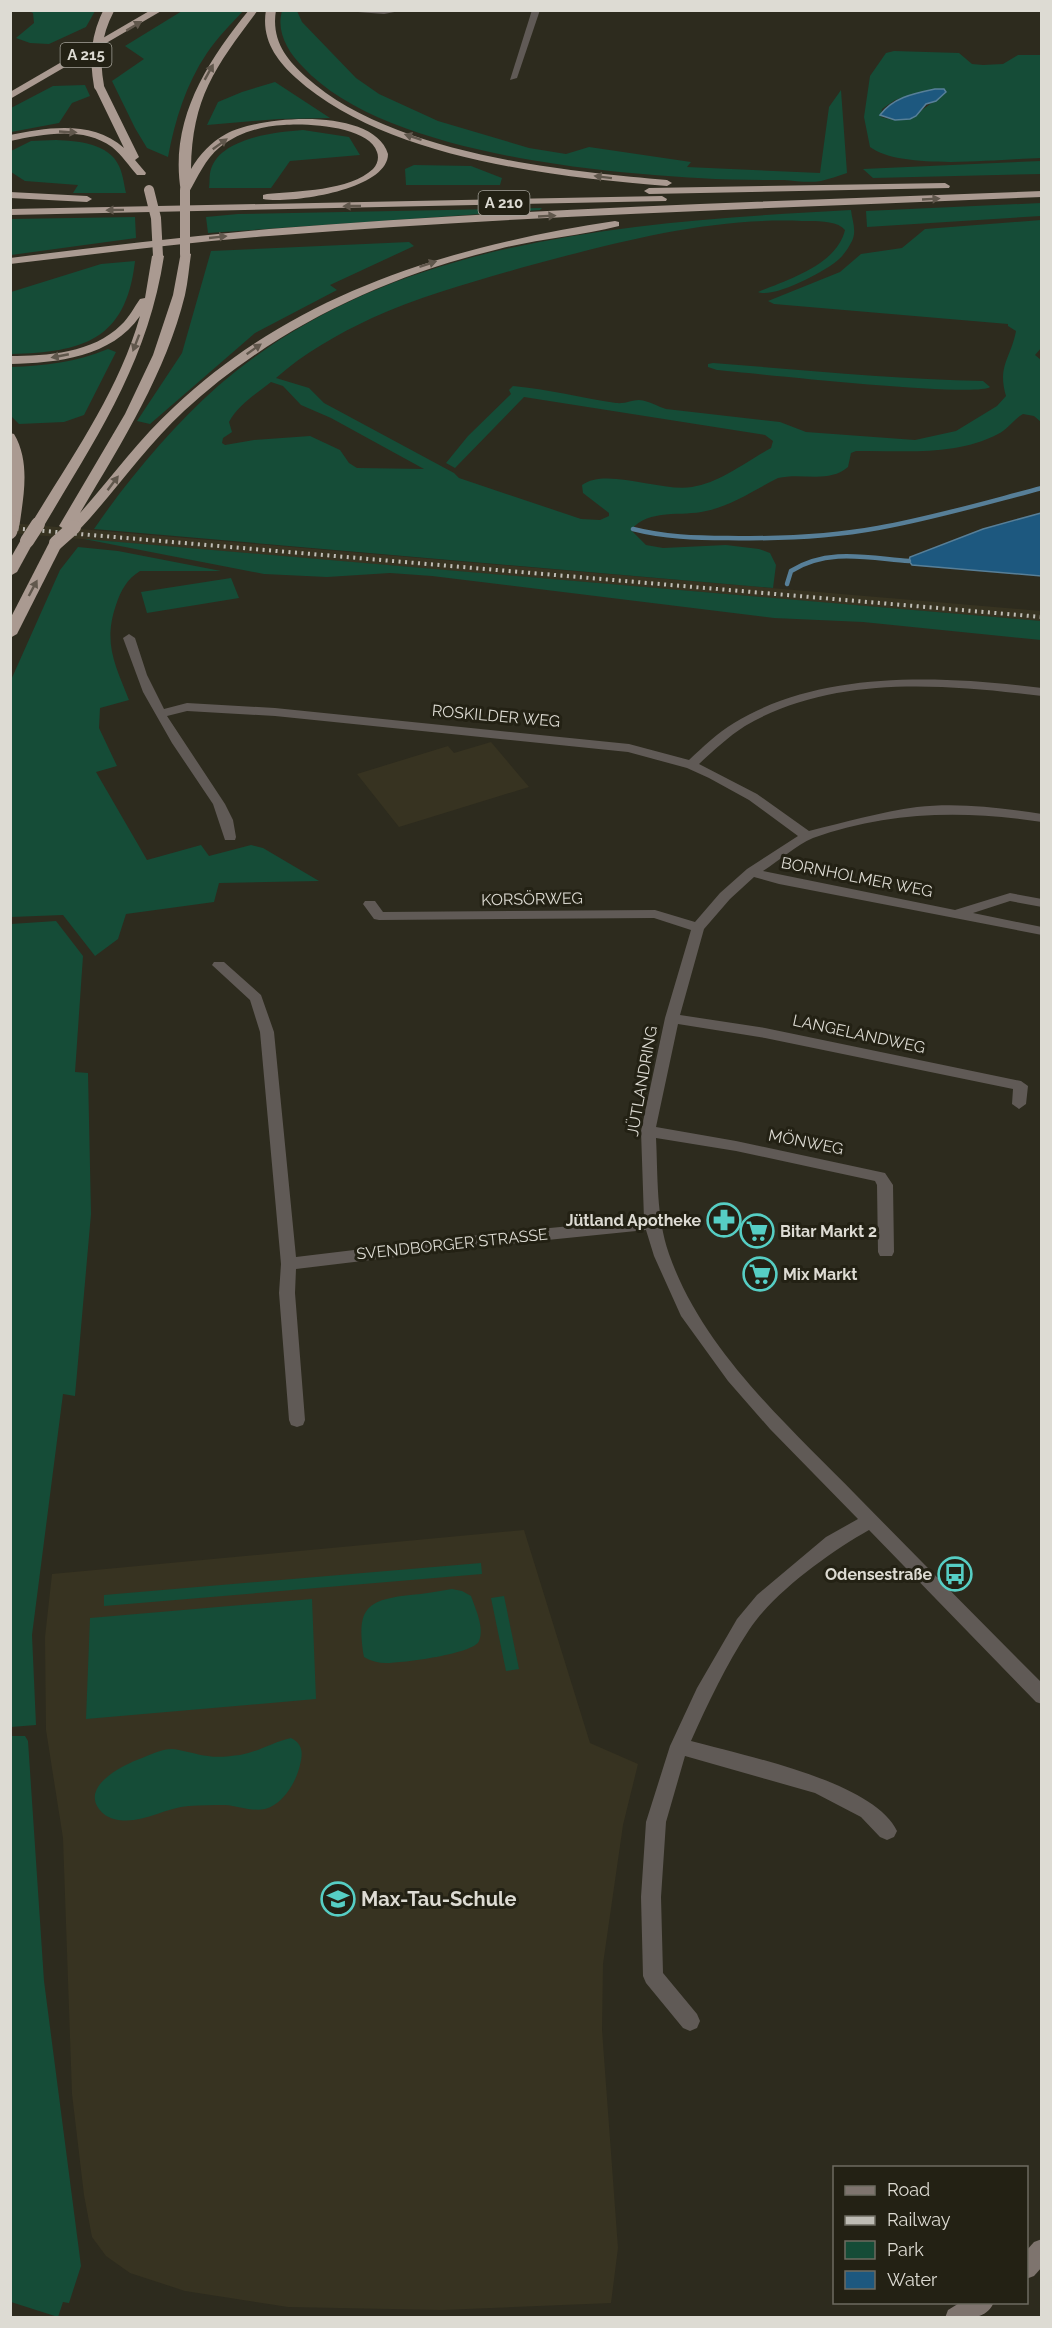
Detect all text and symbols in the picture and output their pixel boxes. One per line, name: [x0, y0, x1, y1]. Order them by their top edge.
one-way arrow: [126, 20, 142, 31]
road number: A 215: [60, 43, 112, 67]
one-way arrow: [204, 63, 214, 80]
one-way arrow: [59, 128, 78, 137]
one-way arrow: [404, 132, 422, 141]
one-way arrow: [211, 138, 227, 150]
one-way arrow: [594, 172, 613, 182]
road number: A 210: [478, 191, 530, 215]
one-way arrow: [921, 194, 940, 203]
one-way arrow: [343, 201, 362, 211]
one-way arrow: [106, 205, 125, 215]
one-way arrow: [538, 212, 557, 221]
one-way arrow: [208, 232, 227, 242]
one-way arrow: [419, 258, 437, 268]
one-way arrow: [130, 334, 140, 352]
one-way arrow: [245, 343, 261, 355]
one-way arrow: [50, 351, 69, 361]
one-way arrow: [106, 475, 118, 490]
one-way arrow: [28, 580, 37, 597]
street label: ROSKILDER WEG: [431, 701, 561, 731]
street label: BORNHOLMER WEG: [780, 853, 934, 901]
street label: KORSÖRWEG: [481, 888, 583, 909]
street label: LANGELANDWEG: [791, 1011, 927, 1057]
street label: JÜTLANDRING: [622, 1024, 661, 1138]
street label: MÖNWEG: [767, 1124, 845, 1159]
pharmacy icon: Jütland Apotheke: [706, 1202, 742, 1238]
place label: Jütland Apotheke: [566, 1211, 701, 1230]
supermarket icon: Bitar Markt 2: [739, 1213, 775, 1249]
place label: Bitar Markt 2: [780, 1222, 877, 1241]
street label: SVENDBORGER STRASSE: [355, 1224, 549, 1264]
supermarket icon: Mix Markt: [742, 1256, 778, 1292]
place label: Mix Markt: [783, 1265, 857, 1284]
bus stop icon: Odensestraße: [937, 1556, 973, 1592]
place label: Odensestraße: [825, 1565, 932, 1584]
school or university icon: Max-Tau-Schule: [320, 1881, 356, 1917]
place label: Max-Tau-Schule: [361, 1887, 516, 1911]
legend: [833, 2166, 1028, 2304]
text: Road: [887, 2179, 930, 2200]
text: Railway: [887, 2209, 951, 2230]
text: Park: [887, 2239, 924, 2260]
text: Water: [887, 2269, 938, 2290]

